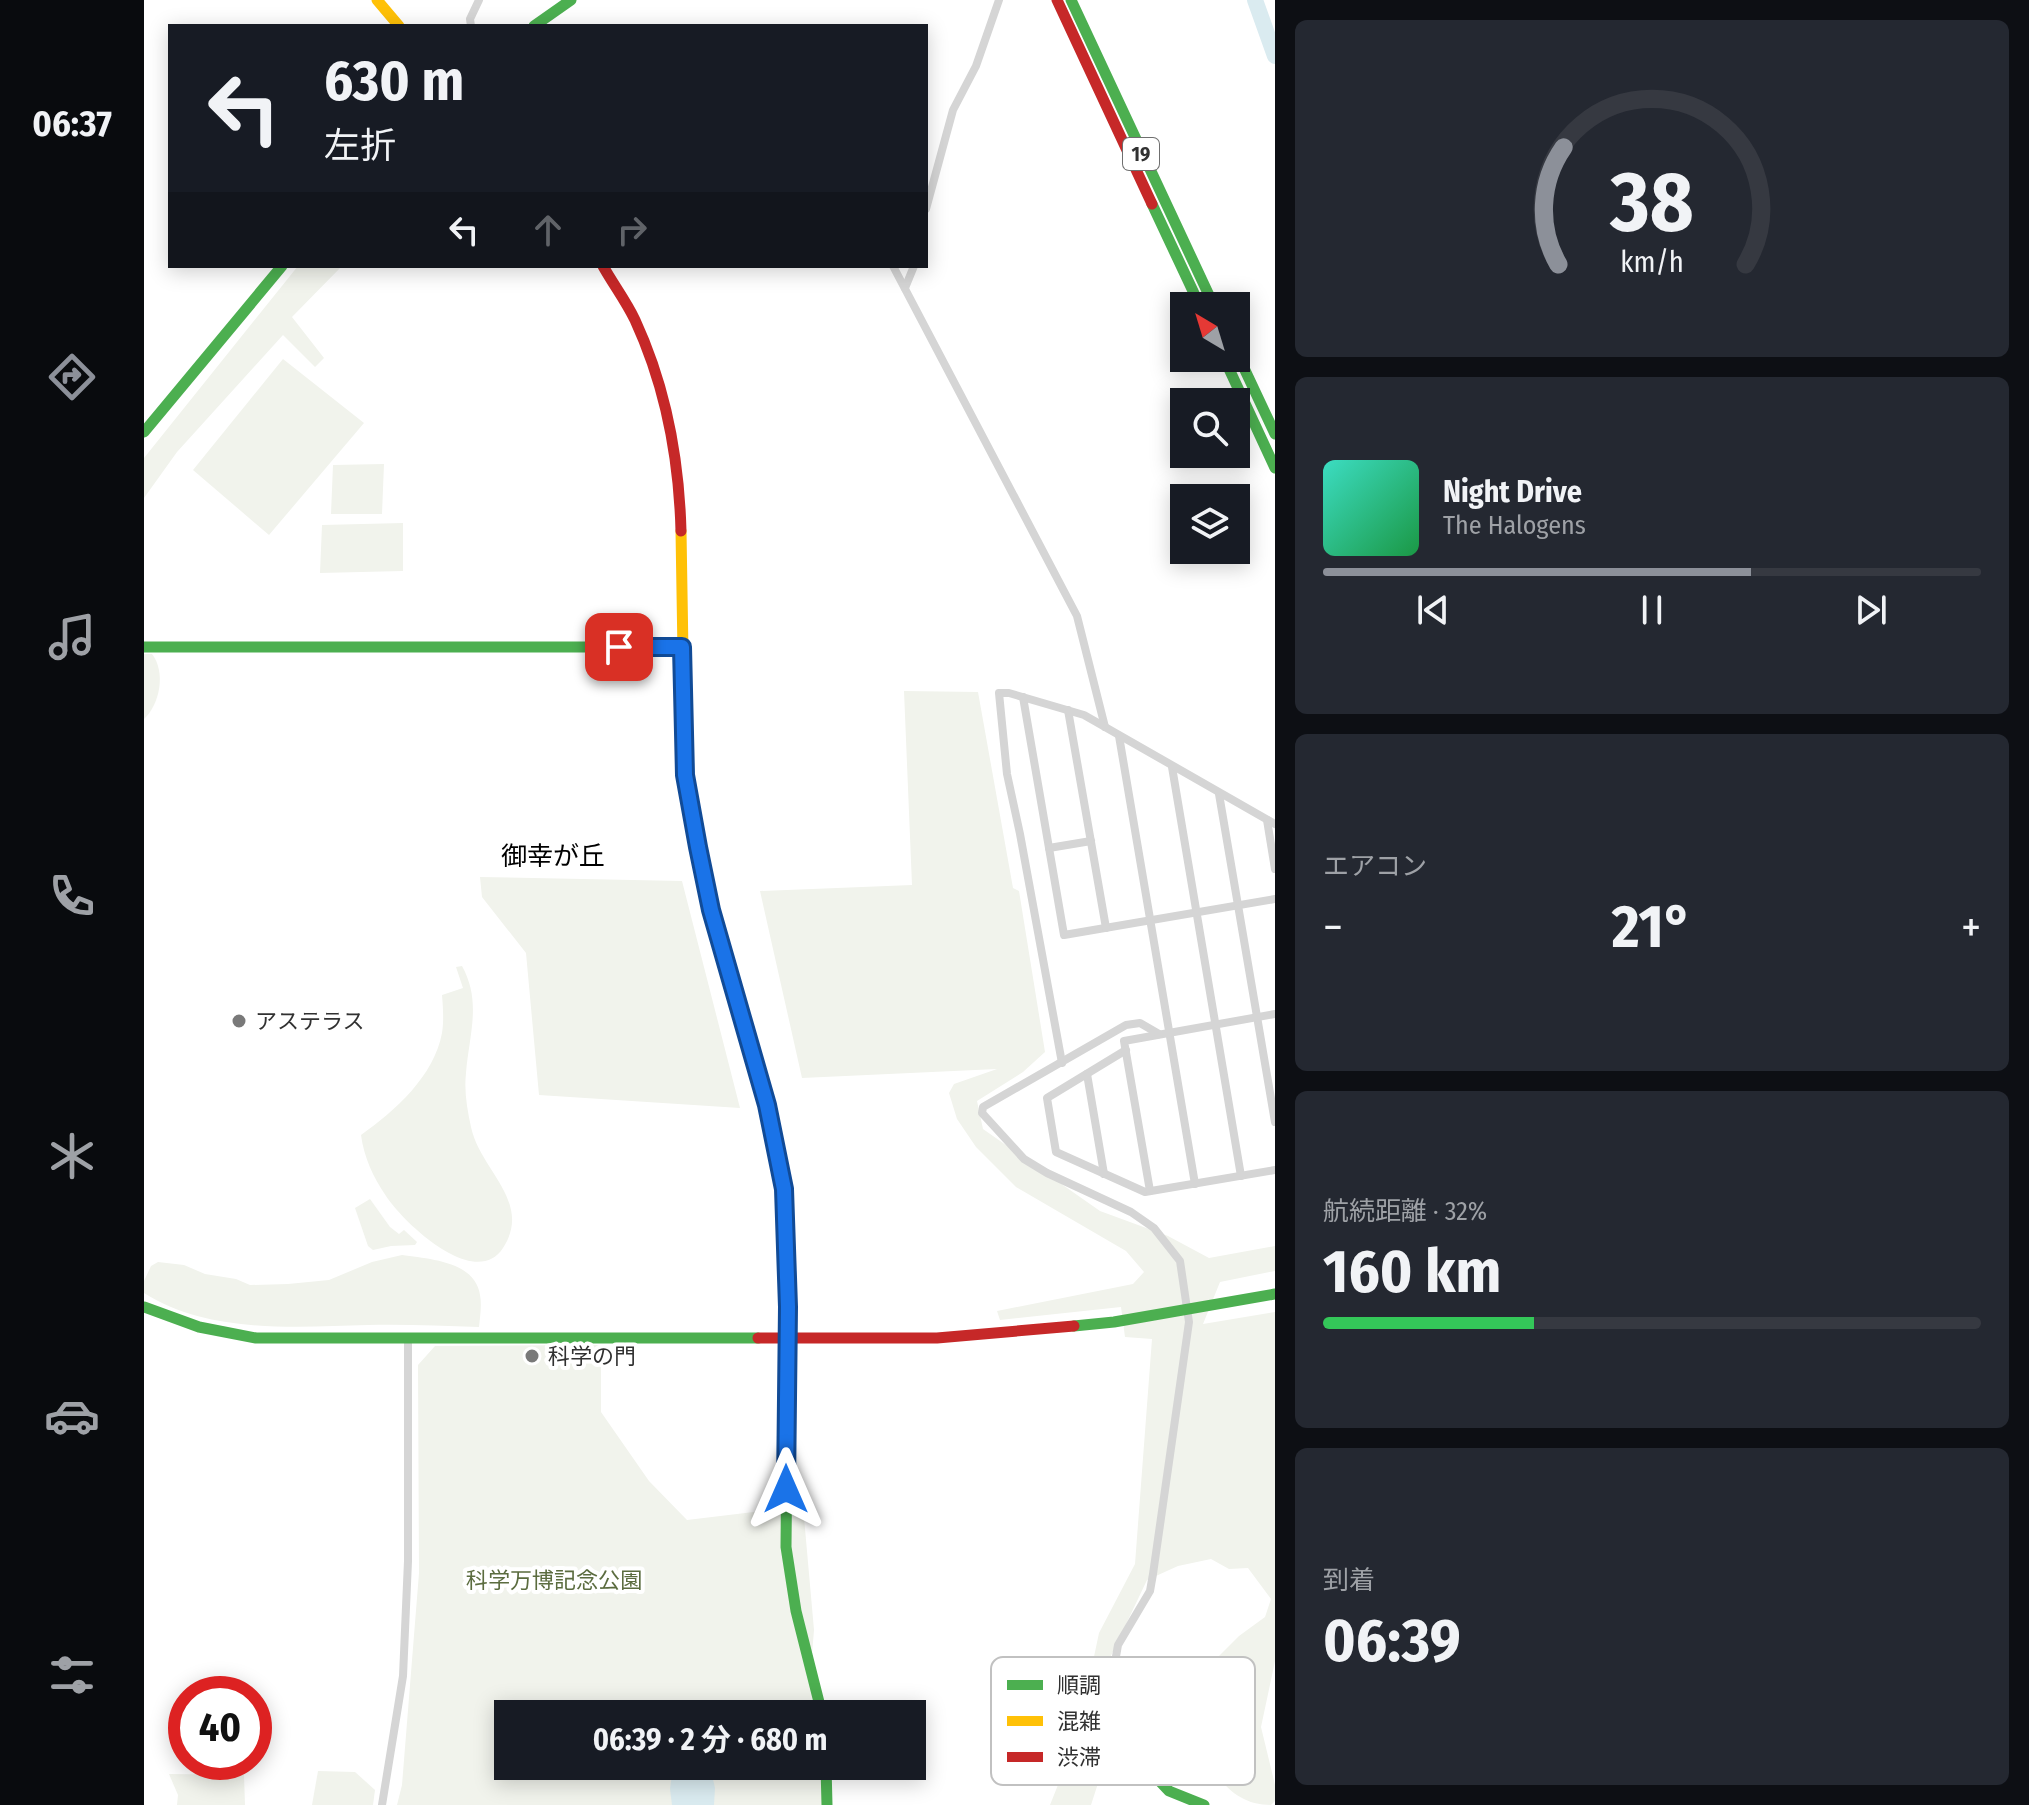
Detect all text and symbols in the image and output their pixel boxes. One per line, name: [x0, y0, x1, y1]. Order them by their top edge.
text: 630 m: [324, 48, 464, 115]
icon: left: [192, 56, 296, 160]
text: 06:37: [32, 102, 112, 146]
text: 左折: [324, 124, 396, 168]
road number: 19: [1123, 138, 1159, 170]
text: 38: [1609, 152, 1694, 252]
icon: left: [442, 208, 486, 252]
icon: ahead: [526, 208, 570, 252]
icon: right: [610, 208, 654, 252]
text: km/h: [1620, 245, 1684, 280]
north arrow: [1170, 292, 1250, 372]
map controls: [1170, 292, 1250, 564]
icon: directions: [44, 349, 100, 405]
button: search: [1170, 388, 1250, 468]
text: Night Drive: [1443, 474, 1582, 510]
button: layers: [1170, 484, 1250, 564]
text: The Halogens: [1443, 510, 1586, 541]
icon: previous: [1411, 588, 1455, 632]
icon: pause: [1630, 588, 1674, 632]
icon: next: [1849, 588, 1893, 632]
icon: music: [44, 609, 100, 665]
pin: [585, 613, 653, 681]
icon: arrive: [597, 625, 641, 669]
district label: 御幸が丘: [501, 841, 605, 872]
text: エアコン: [1323, 851, 1427, 882]
icon: phone: [44, 868, 100, 924]
text: 21°: [1612, 891, 1692, 963]
text: −: [1323, 901, 1343, 954]
text: +: [1961, 901, 1981, 954]
place label: アステラス: [255, 1008, 365, 1035]
marker: アステラス: [230, 1012, 248, 1030]
icon: climate: [44, 1128, 100, 1184]
text: 航続距離 · 32%: [1323, 1196, 1487, 1227]
text: 160 km: [1323, 1236, 1501, 1308]
place label: 科学の門: [548, 1343, 636, 1370]
marker: 科学の門: [523, 1347, 541, 1365]
icon: car: [44, 1388, 100, 1444]
position arrow: [744, 1447, 828, 1531]
text: 到着: [1323, 1565, 1375, 1596]
park label: 科学万博記念公園: [466, 1567, 642, 1594]
text: 06:39: [1323, 1605, 1461, 1677]
icon: filters: [44, 1647, 100, 1703]
legend: [991, 1657, 1255, 1785]
text: 順調: [1057, 1672, 1101, 1699]
speed limit sign: 40: [168, 1676, 272, 1780]
text: 混雑: [1057, 1708, 1101, 1735]
text: 06:39 · 2 分 · 680 m: [593, 1722, 827, 1758]
text: 渋滞: [1057, 1744, 1101, 1771]

